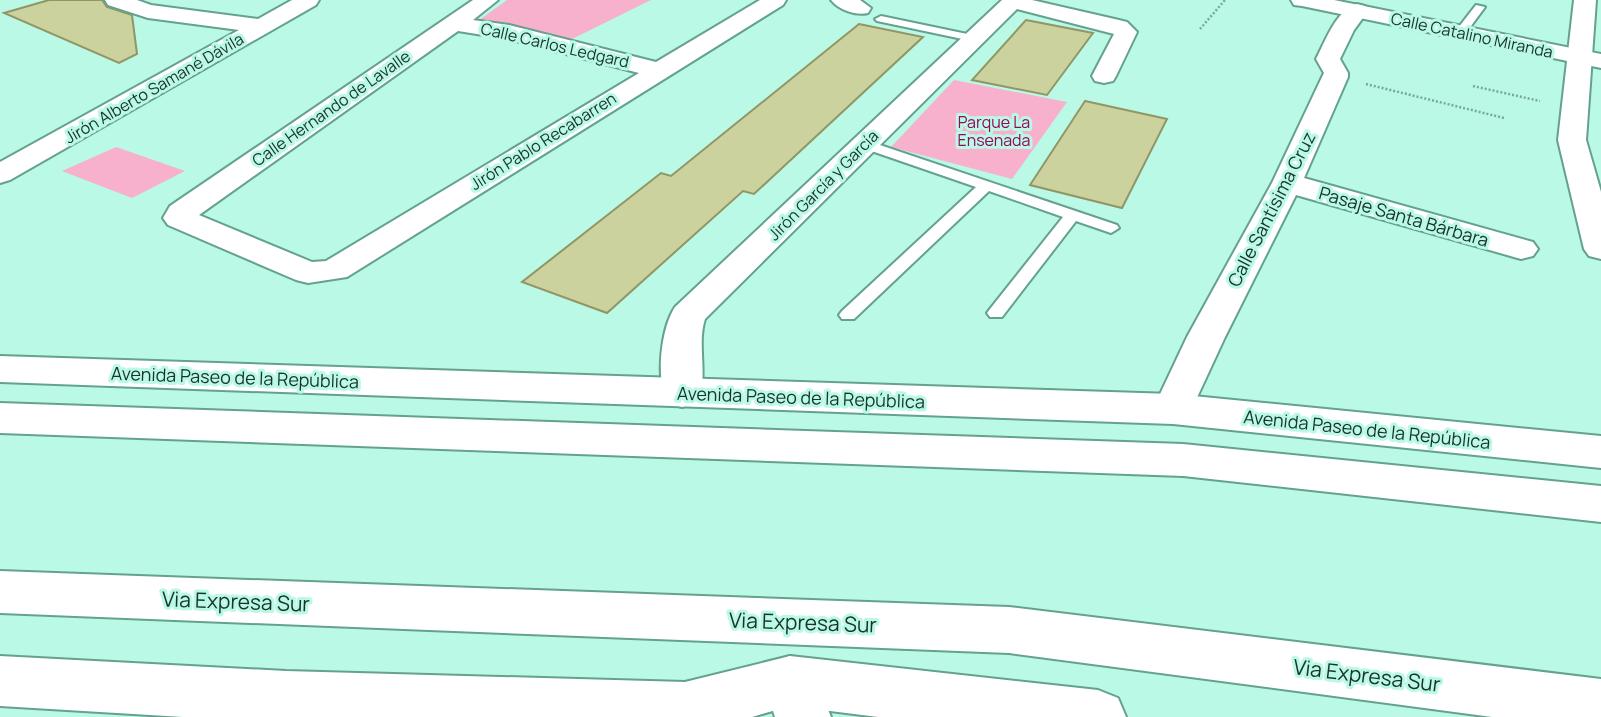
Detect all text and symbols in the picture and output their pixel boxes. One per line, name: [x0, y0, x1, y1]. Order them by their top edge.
street label: Calle Catalino Miranda: [1389, 7, 1555, 63]
street label: Calle Carlos Ledgard: [479, 17, 631, 73]
street label: Jirón Alberto Samané Dávila: [61, 28, 247, 148]
street label: Calle Hernando de Lavalle: [247, 45, 415, 171]
street label: Jirón Pablo Recabarren: [466, 87, 620, 195]
park label: Parque La Ensenada: [958, 111, 1030, 151]
street label: Jirón García y García: [763, 125, 883, 245]
street label: Calle Santísima Cruz: [1222, 127, 1320, 291]
street label: Pasaje Santa Bárbara: [1316, 180, 1492, 252]
street label: Avenida Paseo de la República: [111, 361, 359, 393]
street label: Avenida Paseo de la República: [677, 381, 925, 413]
street label: Avenida Paseo de la República: [1242, 404, 1492, 454]
street label: Via Expresa Sur: [162, 584, 311, 618]
street label: Via Expresa Sur: [729, 605, 878, 639]
street label: Via Expresa Sur: [1292, 652, 1443, 698]

